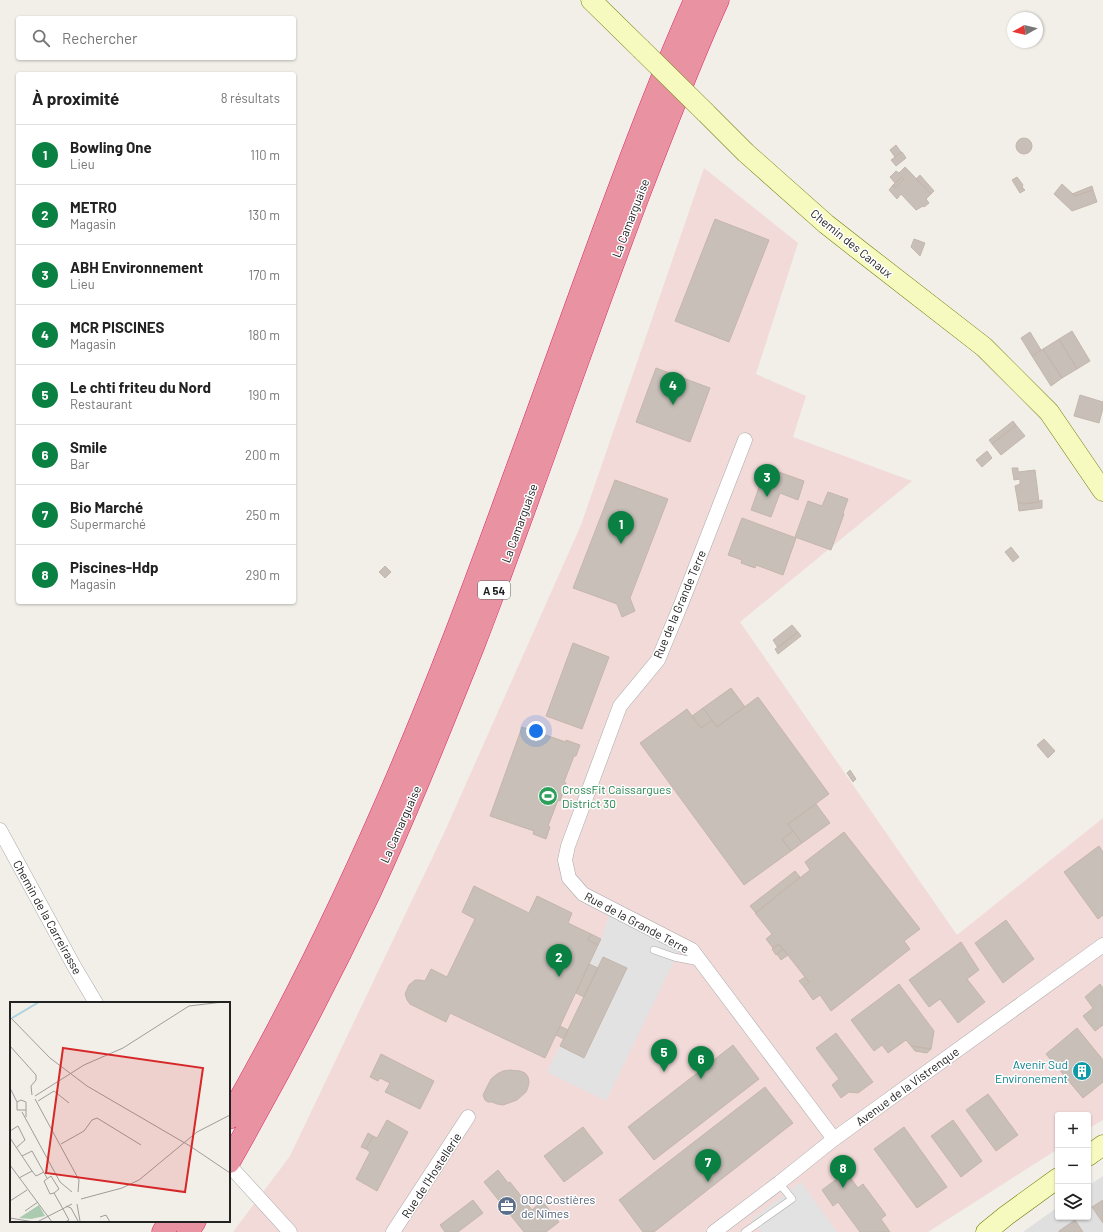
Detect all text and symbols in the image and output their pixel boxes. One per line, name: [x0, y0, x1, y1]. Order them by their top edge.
north arrow: [1007, 12, 1043, 48]
search box: [16, 16, 296, 60]
icon: search: [30, 27, 52, 49]
text: Rechercher: [62, 29, 138, 47]
text: À proximité: [32, 88, 119, 108]
text: 8 résultats: [221, 90, 280, 106]
text: Bowling One: [70, 138, 152, 156]
text: 1: [43, 147, 47, 163]
text: 110 m: [250, 147, 280, 163]
text: Lieu: [70, 156, 95, 172]
street label: La Camarguaise: [609, 177, 651, 259]
text: METRO: [70, 198, 117, 216]
street label: Chemin des Canaux: [808, 206, 896, 280]
text: 2: [41, 207, 49, 223]
text: 130 m: [248, 207, 280, 223]
text: Magasin: [70, 216, 116, 232]
text: ABH Environnement: [70, 258, 203, 276]
text: 3: [41, 267, 49, 283]
text: 170 m: [249, 267, 280, 283]
text: Lieu: [70, 276, 95, 292]
text: MCR PISCINES: [70, 318, 165, 336]
text: 4: [41, 327, 49, 343]
text: 180 m: [248, 327, 280, 343]
text: Magasin: [70, 336, 116, 352]
pin: 4: [660, 372, 686, 405]
text: Le chti friteu du Nord: [70, 378, 211, 396]
text: 5: [41, 387, 49, 403]
text: 190 m: [248, 387, 280, 403]
text: Restaurant: [70, 396, 132, 412]
text: Smile: [70, 438, 107, 456]
text: 6: [42, 447, 48, 463]
text: 200 m: [245, 447, 280, 463]
text: Bar: [70, 456, 89, 472]
pin: 3: [754, 464, 780, 497]
street label: La Camarguaise: [498, 482, 540, 564]
text: Bio Marché: [70, 498, 143, 516]
text: 7: [42, 507, 48, 523]
text: 250 m: [246, 507, 280, 523]
pin: 1: [608, 511, 634, 544]
text: Supermarché: [70, 516, 146, 532]
street label: Rue de la Grande Terre: [650, 548, 708, 660]
text: Piscines-Hdp: [70, 558, 159, 576]
text: 8: [41, 567, 49, 583]
text: 290 m: [246, 567, 280, 583]
text: Magasin: [70, 576, 116, 592]
road number: A 54: [478, 581, 510, 599]
your location: [526, 721, 546, 741]
place label: CrossFit Caissargues District 30: [562, 782, 671, 810]
street label: La Camarguaise: [377, 783, 423, 865]
sports icon: CrossFit Caissargues District 30: [537, 785, 559, 807]
street label: Chemin de la Carreirasse: [11, 858, 85, 976]
street label: Rue de la Grande Terre: [582, 889, 692, 955]
pin: 2: [546, 944, 572, 977]
inset map: [10, 1002, 230, 1222]
pin: 5: [651, 1039, 677, 1072]
street label: Avenue de la Vistrenque: [853, 1044, 961, 1128]
pin: 6: [688, 1046, 714, 1079]
place label: Avenir Sud Environement: [995, 1057, 1068, 1085]
building icon: Avenir Sud Environement: [1071, 1060, 1093, 1082]
map controls: [1055, 1112, 1091, 1220]
button: +: [1055, 1112, 1091, 1148]
street label: Rue de l'Hostellerie: [398, 1130, 464, 1220]
button: −: [1055, 1148, 1091, 1184]
pin: 7: [695, 1149, 721, 1182]
pin: 8: [830, 1155, 856, 1188]
button: layers: [1055, 1184, 1091, 1220]
place label: ODG Costières de Nîmes: [521, 1192, 596, 1220]
office icon: ODG Costières de Nîmes: [496, 1195, 518, 1217]

